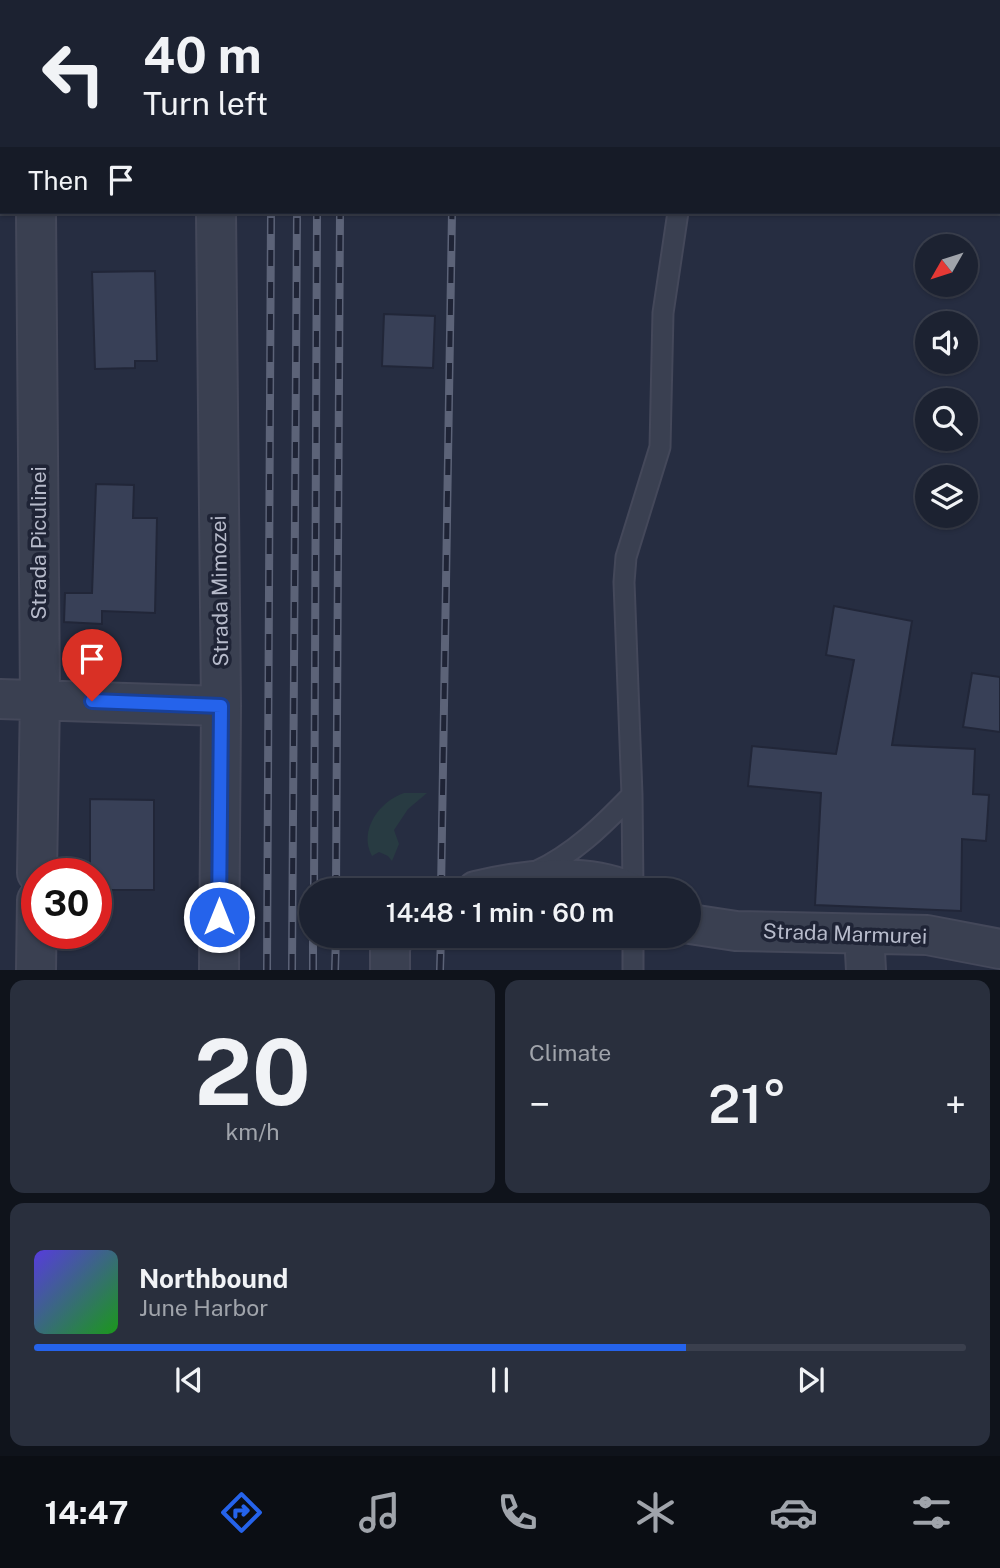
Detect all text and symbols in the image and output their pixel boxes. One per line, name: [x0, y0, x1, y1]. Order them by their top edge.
text: 40 m: [143, 26, 262, 84]
icon: left: [28, 28, 119, 119]
text: Turn left: [143, 85, 268, 122]
icon: arrive: [102, 161, 140, 199]
text: Then: [28, 165, 88, 196]
north arrow: [915, 234, 978, 298]
map controls: [915, 234, 978, 528]
button: sound: [915, 311, 978, 374]
button: search: [915, 388, 978, 451]
button: layers: [915, 465, 978, 528]
street label: Strada Piculinei: [26, 466, 51, 620]
street label: Strada Mimozei: [206, 515, 233, 667]
pin: [62, 629, 122, 701]
icon: arrive: [73, 640, 111, 678]
speed limit sign: 30: [21, 858, 112, 949]
position arrow: [182, 880, 256, 954]
text: 14:48 · 1 min · 60 m: [386, 897, 614, 928]
street label: Strada Marmurei: [762, 918, 928, 949]
text: 20: [194, 1019, 311, 1125]
text: Climate: [529, 1039, 611, 1066]
text: 21°: [708, 1074, 787, 1135]
text: −: [529, 1082, 550, 1127]
text: +: [945, 1082, 966, 1127]
text: km/h: [225, 1118, 280, 1145]
text: Northbound: [139, 1263, 288, 1294]
text: June Harbor: [139, 1294, 268, 1321]
icon: previous: [170, 1361, 208, 1399]
icon: pause: [481, 1361, 519, 1399]
icon: next: [792, 1361, 830, 1399]
icon: directions: [217, 1488, 266, 1537]
icon: music: [355, 1488, 404, 1537]
icon: phone: [493, 1488, 542, 1537]
icon: climate: [631, 1488, 680, 1537]
icon: car: [769, 1488, 818, 1537]
icon: filters: [907, 1488, 956, 1537]
text: 14:47: [44, 1494, 129, 1531]

